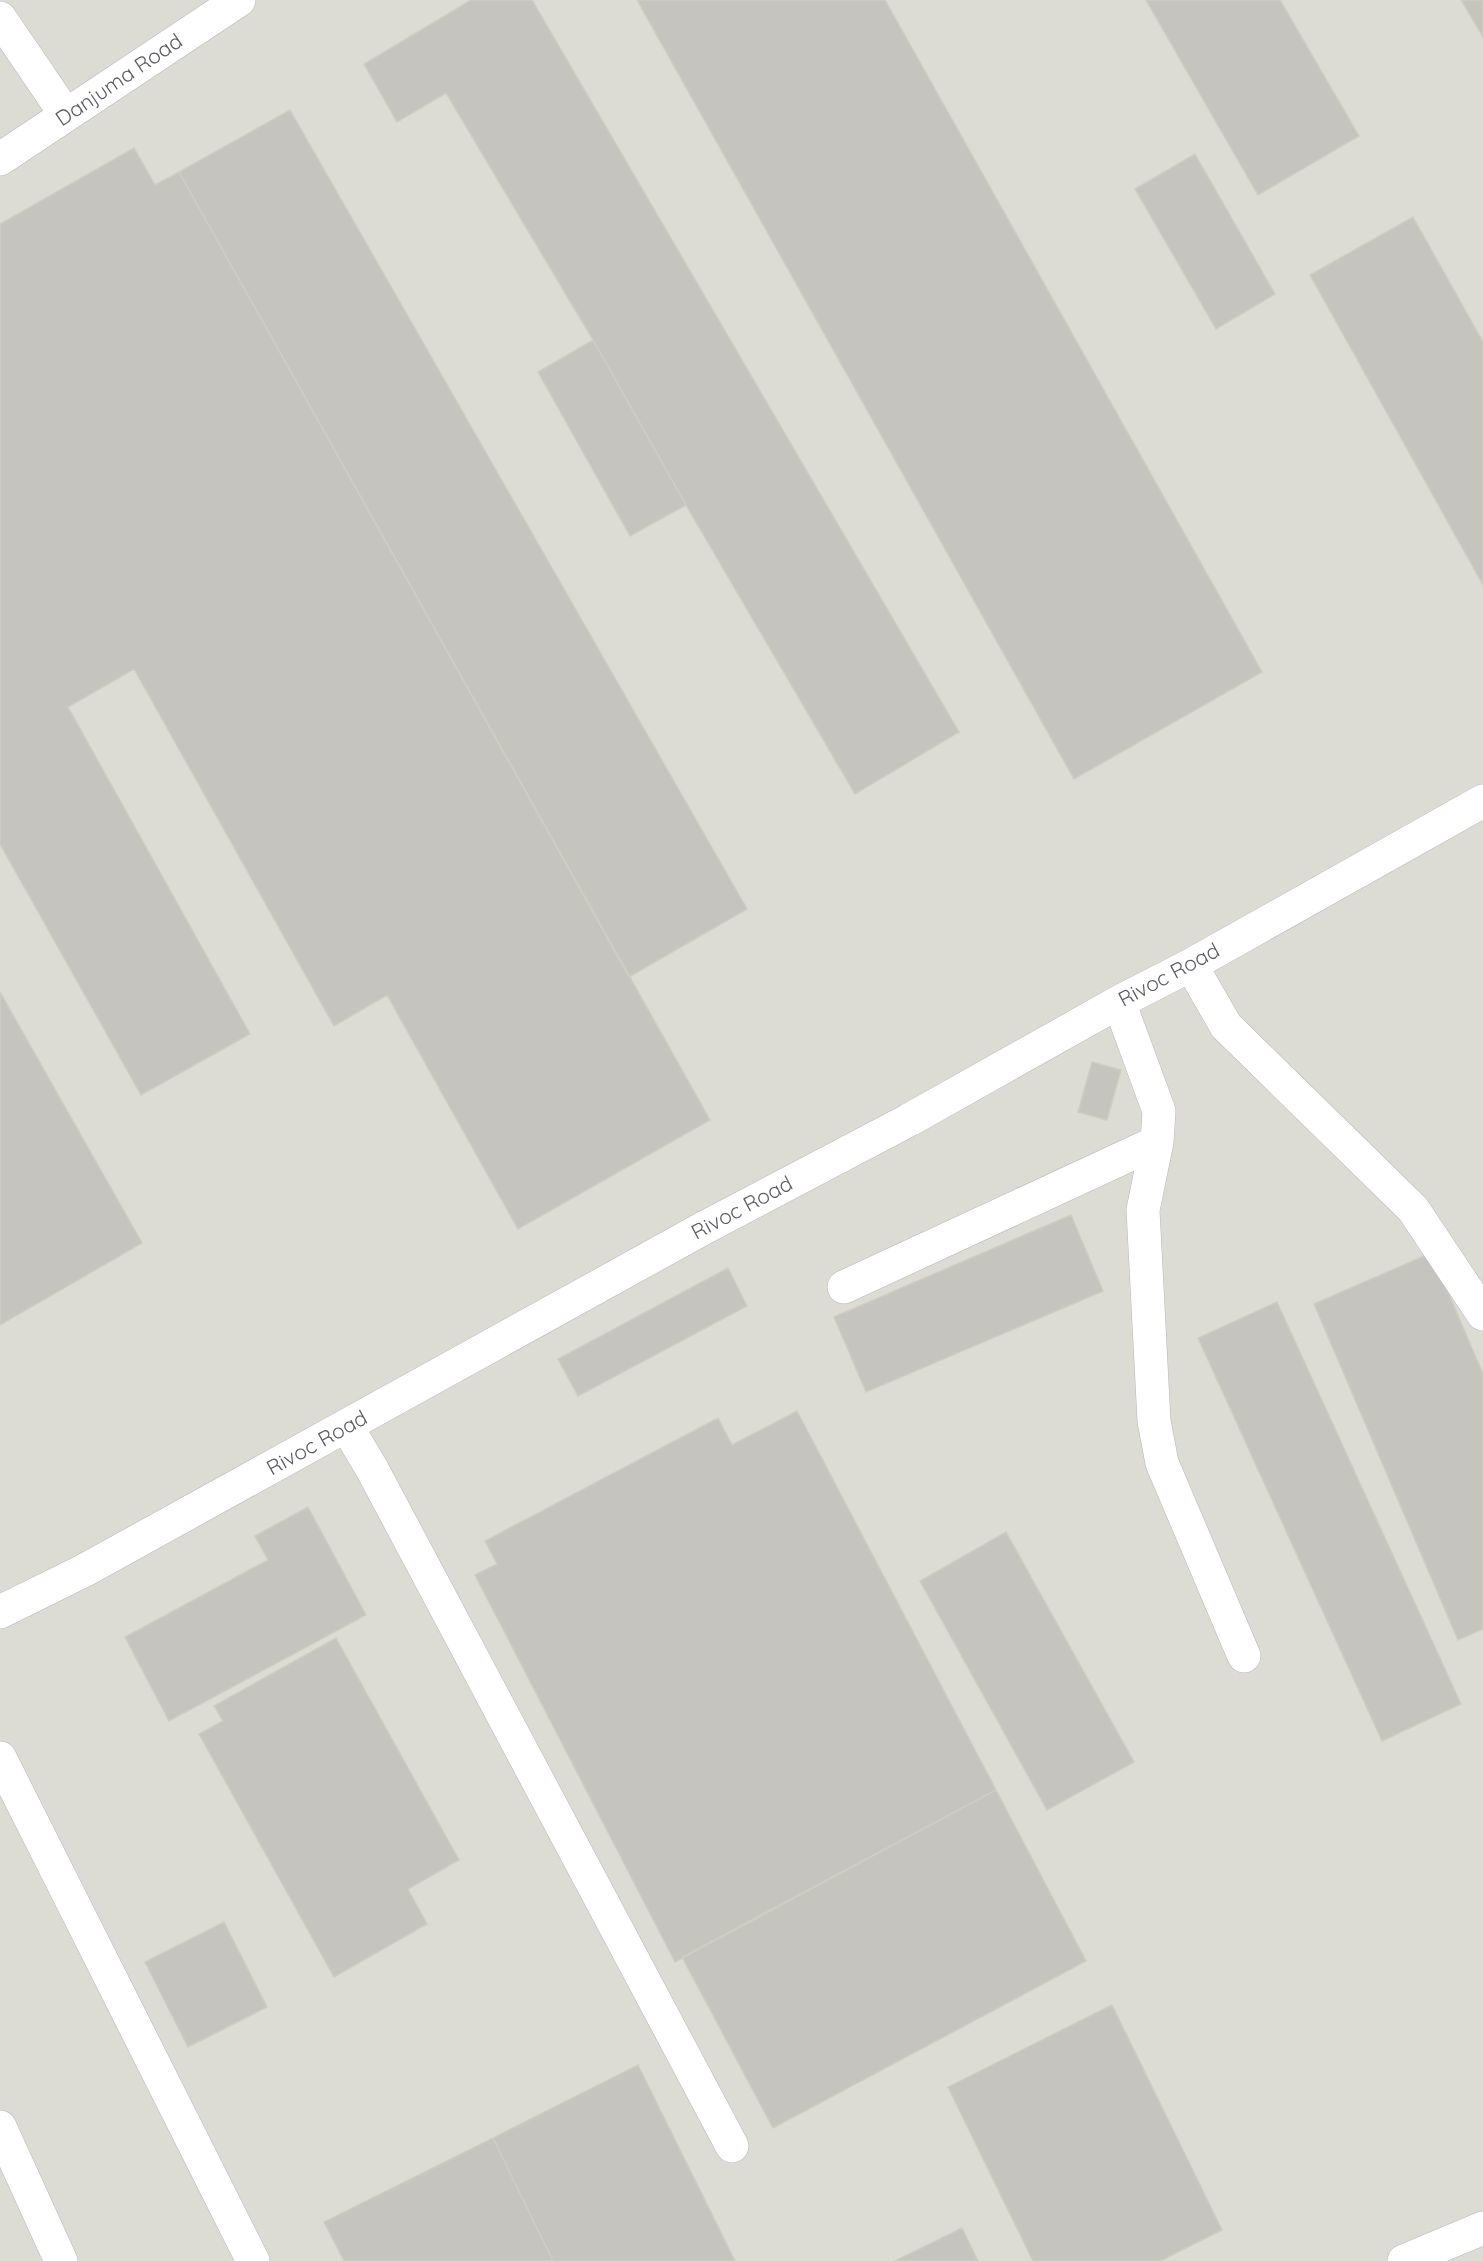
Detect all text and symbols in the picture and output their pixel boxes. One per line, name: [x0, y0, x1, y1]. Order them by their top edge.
street label: Danjuma Road: [50, 27, 187, 131]
street label: Rivoc Road: [1113, 937, 1224, 1012]
street label: Rivoc Road: [686, 1170, 797, 1245]
street label: Rivoc Road: [262, 1404, 371, 1480]

